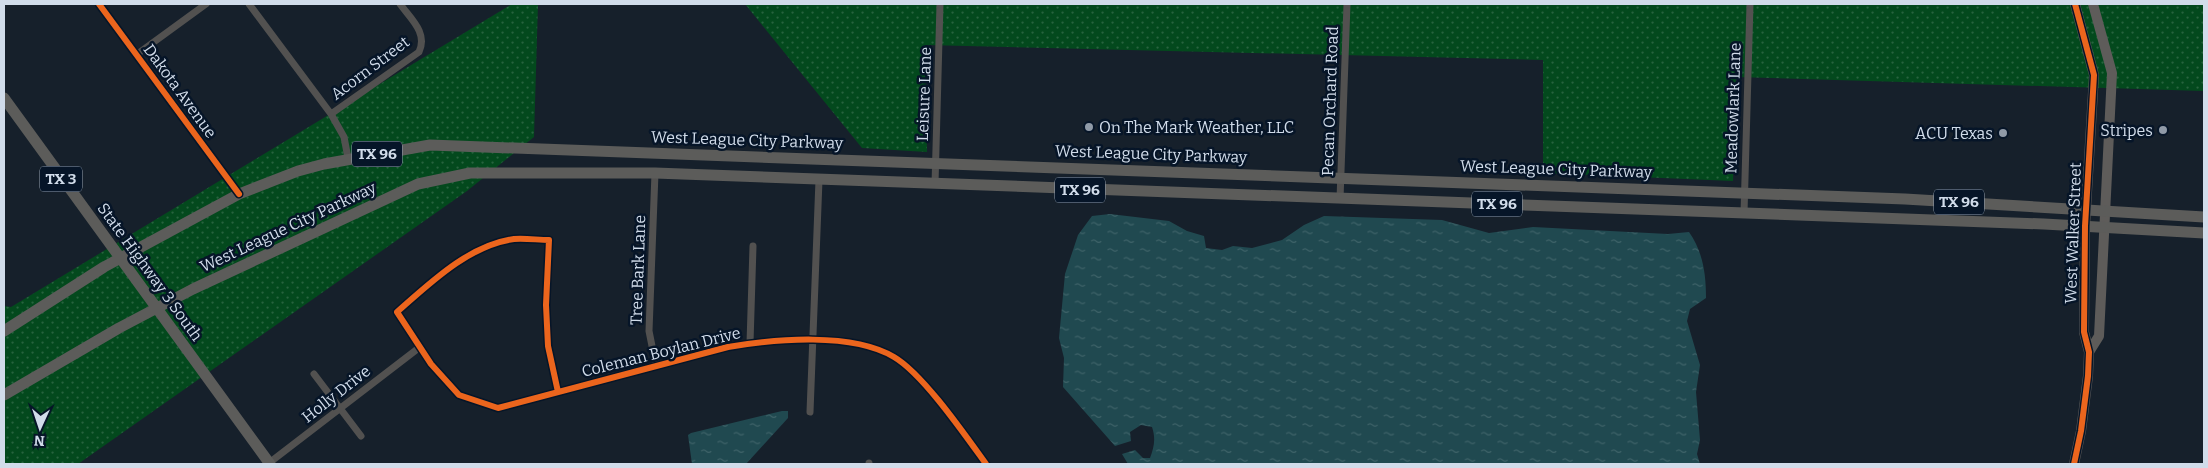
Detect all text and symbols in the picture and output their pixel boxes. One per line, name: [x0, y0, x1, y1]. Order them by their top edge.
street label: Pecan Orchard Road: [1318, 25, 1342, 176]
street label: Acorn Street: [327, 32, 413, 104]
street label: Dakota Avenue: [140, 40, 220, 142]
street label: Meadowlark Lane: [1721, 42, 1745, 174]
street label: Leisure Lane: [913, 46, 935, 142]
place label: On The Mark Weather, LLC: [1099, 118, 1294, 137]
marker: On The Mark Weather, LLC: [1083, 121, 1095, 133]
place label: Stripes: [2100, 121, 2153, 140]
place label: ACU Texas: [1915, 124, 1993, 143]
marker: Stripes: [2157, 124, 2169, 136]
street label: West League City Parkway: [651, 127, 844, 153]
marker: ACU Texas: [1997, 127, 2009, 139]
street label: West League City Parkway: [1055, 141, 1248, 167]
road number: TX 96: [352, 142, 402, 166]
street label: West League City Parkway: [1460, 156, 1653, 182]
street label: West Walker Street: [2061, 162, 2085, 304]
road number: TX 3: [40, 166, 82, 192]
street label: West League City Parkway: [197, 178, 380, 276]
road number: TX 96: [1055, 178, 1105, 202]
road number: TX 96: [1934, 190, 1984, 214]
road number: TX 96: [1472, 192, 1522, 216]
street label: State Highway 3 South: [94, 199, 206, 345]
street label: Tree Bark Lane: [627, 214, 649, 326]
street label: Coleman Boylan Drive: [580, 323, 742, 381]
street label: Holly Drive: [298, 361, 374, 427]
north arrow: [15, 403, 65, 453]
text: N: [33, 432, 45, 449]

